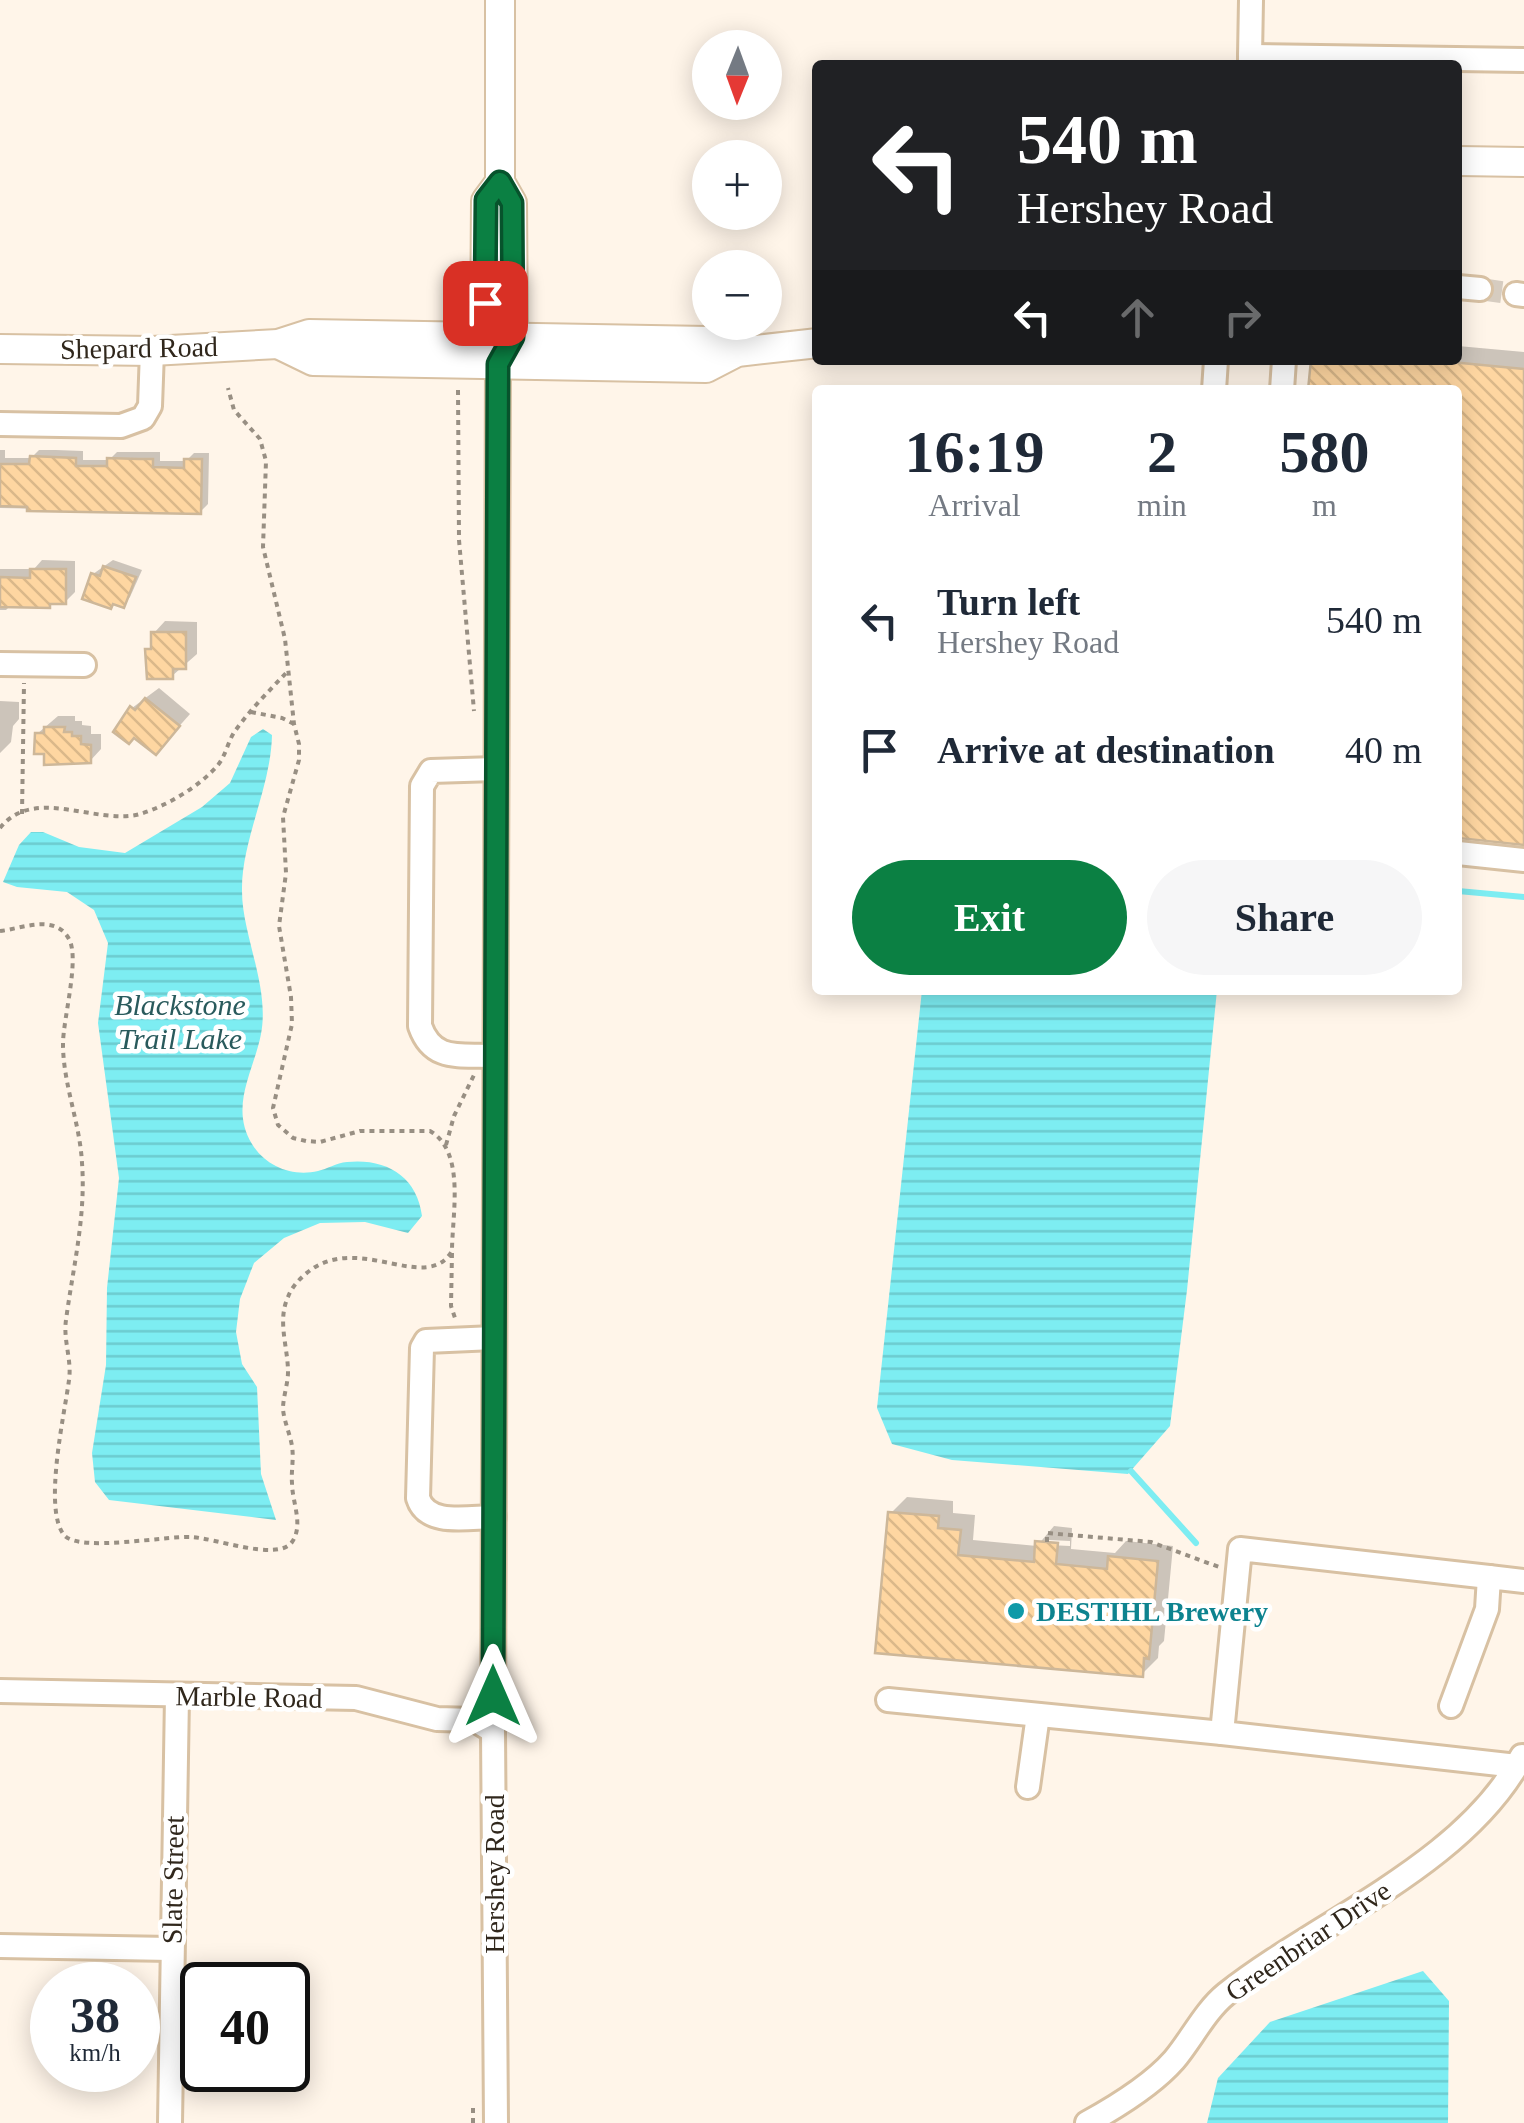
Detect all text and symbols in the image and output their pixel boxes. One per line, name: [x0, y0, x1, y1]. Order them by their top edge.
north arrow: [692, 30, 782, 120]
map controls: [692, 30, 782, 340]
icon: left: [852, 100, 982, 230]
text: 540 m: [1017, 101, 1198, 178]
button: +: [692, 140, 782, 230]
text: Hershey Road: [1017, 183, 1273, 233]
button: −: [692, 250, 782, 340]
pin: [443, 261, 528, 346]
icon: arrive: [458, 276, 513, 331]
icon: left: [1005, 290, 1060, 345]
icon: ahead: [1110, 290, 1165, 345]
icon: right: [1215, 290, 1270, 345]
street label: Shepard Road: [60, 331, 218, 365]
text: 16:19: [905, 419, 1045, 485]
text: 2: [1147, 419, 1177, 485]
text: 580: [1279, 419, 1369, 485]
text: Arrival: [928, 487, 1021, 523]
text: min: [1137, 487, 1187, 523]
text: m: [1312, 487, 1337, 523]
text: Turn left: [937, 581, 1080, 623]
icon: left: [852, 593, 907, 648]
text: 540 m: [1326, 599, 1422, 641]
text: Hershey Road: [937, 624, 1119, 660]
icon: arrive: [852, 723, 907, 778]
text: Arrive at destination: [937, 729, 1275, 771]
text: 40 m: [1345, 729, 1422, 771]
button: Exit: [852, 860, 1127, 975]
button: Share: [1147, 860, 1422, 975]
water label: Blackstone Trail Lake: [114, 988, 246, 1055]
place label: DESTIHL Brewery: [1036, 1596, 1268, 1627]
marker: DESTIHL Brewery: [1005, 1600, 1027, 1622]
position arrow: [441, 1644, 545, 1748]
street label: Marble Road: [175, 1680, 323, 1714]
street label: Hershey Road: [479, 1794, 510, 1954]
street label: Slate Street: [156, 1815, 190, 1944]
street label: Greenbriar Drive: [1220, 1874, 1396, 2008]
speed limit sign: 40: [180, 1962, 310, 2092]
text: 38: [70, 1987, 120, 2043]
text: km/h: [69, 2039, 121, 2066]

